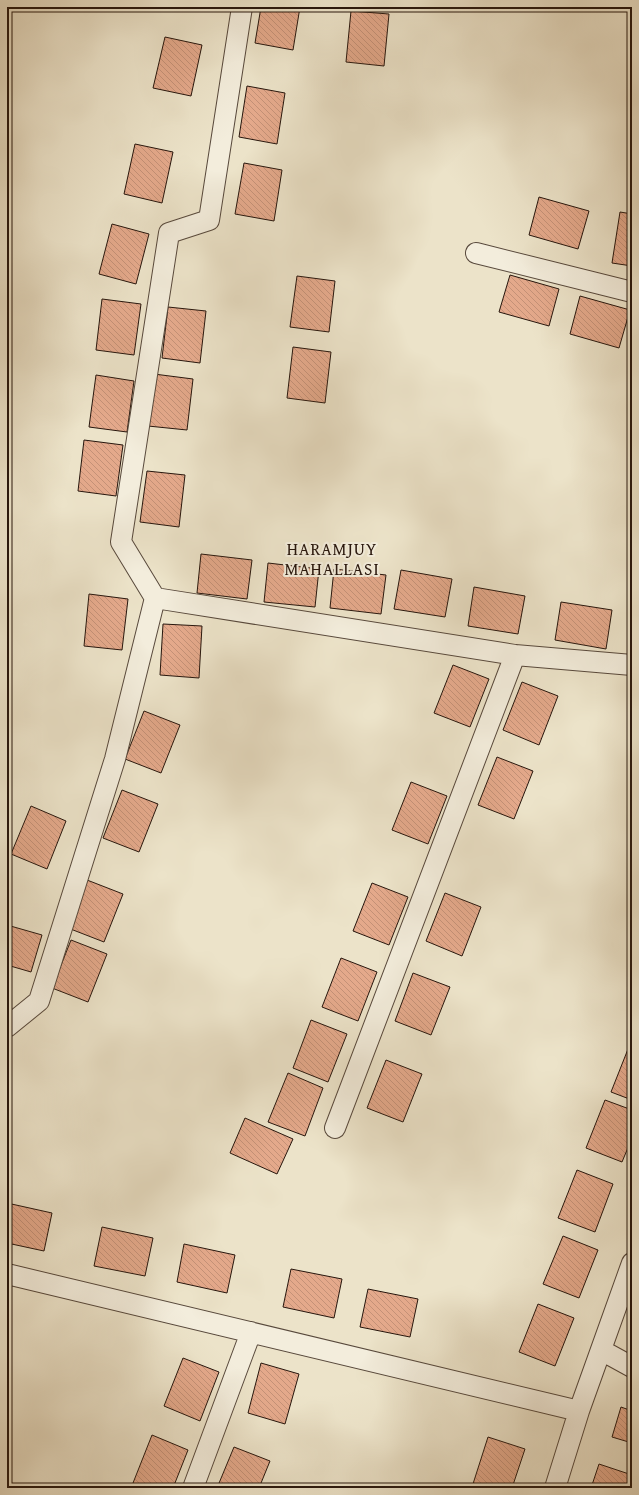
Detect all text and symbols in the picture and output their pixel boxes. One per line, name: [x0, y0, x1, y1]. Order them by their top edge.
district label: HARAMJUY MAHALLASI: [284, 536, 380, 581]

